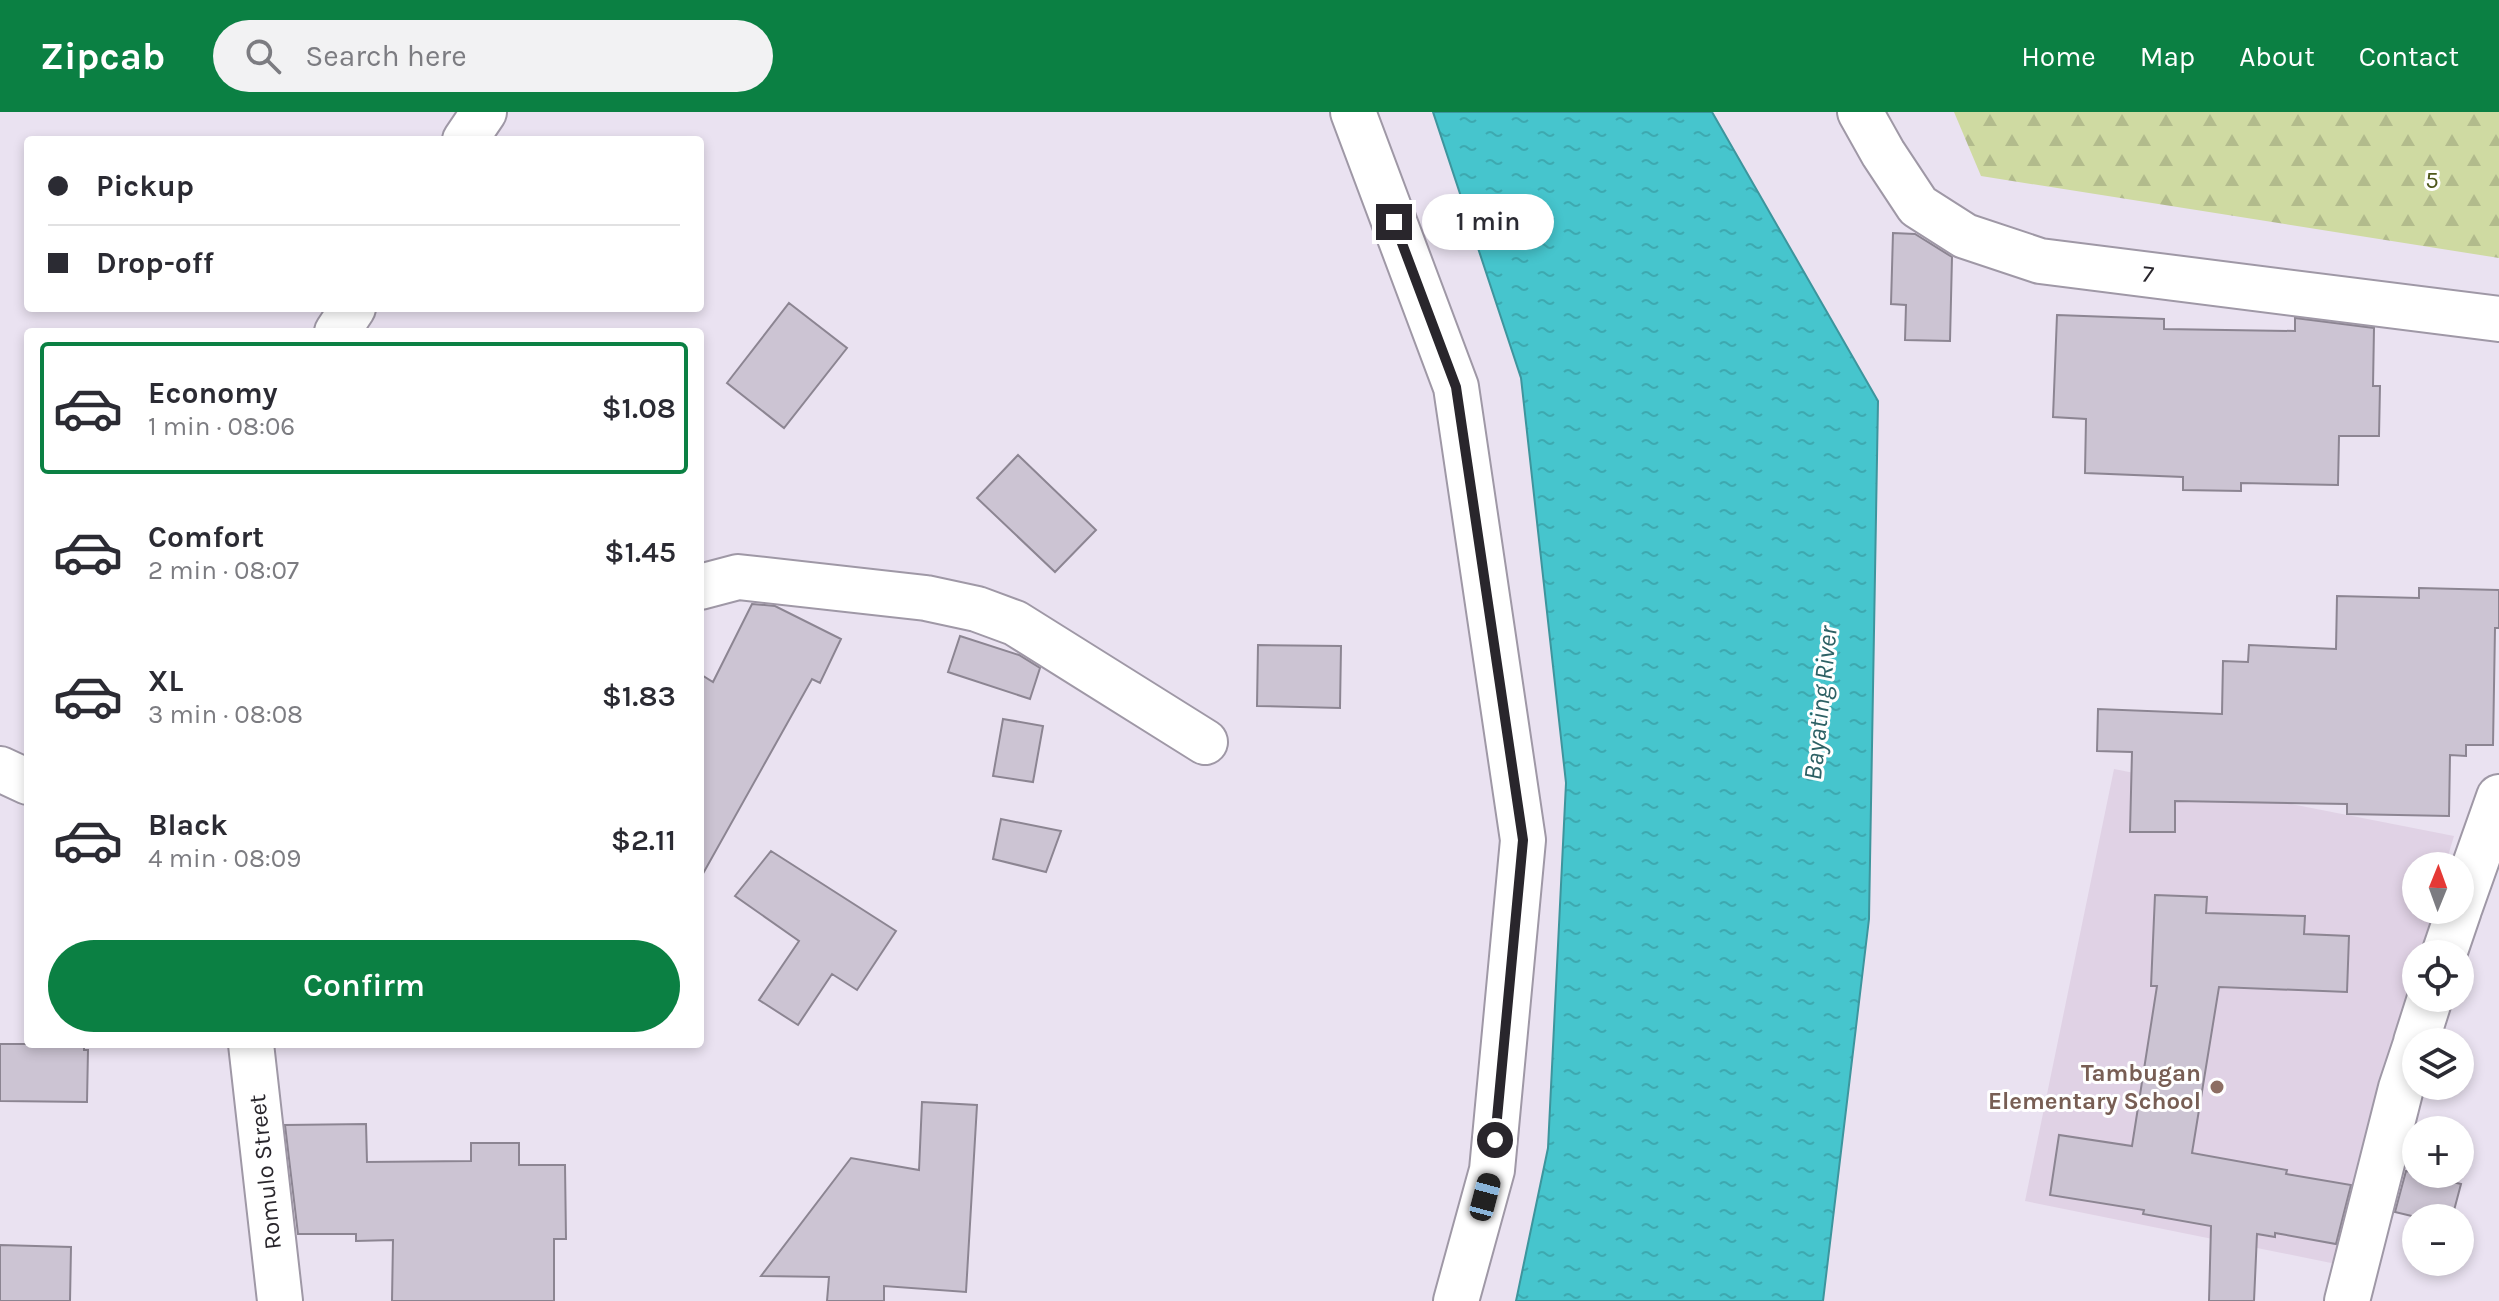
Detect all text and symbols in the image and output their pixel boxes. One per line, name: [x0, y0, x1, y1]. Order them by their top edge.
search box: [213, 20, 773, 92]
text: Zipcab: [40, 34, 165, 79]
icon: search: [241, 34, 285, 78]
text: Search here: [305, 38, 467, 74]
text: Home: [2021, 40, 2096, 73]
text: Map: [2140, 40, 2195, 73]
text: About: [2239, 40, 2315, 73]
text: Contact: [2359, 40, 2459, 73]
park label: 5: [2425, 166, 2439, 194]
text: Pickup: [96, 168, 194, 204]
callout: 1 min: [1422, 194, 1554, 250]
route end: [1376, 204, 1412, 240]
text: 1 min: [1456, 206, 1520, 237]
text: Drop-off: [96, 245, 214, 281]
street label: 7: [2141, 259, 2155, 289]
icon: car: [52, 372, 124, 444]
text: Economy: [148, 375, 278, 411]
text: $1.08: [601, 390, 676, 426]
text: 1 min · 08:06: [148, 411, 295, 442]
icon: car: [52, 516, 124, 588]
text: Comfort: [148, 519, 264, 555]
text: $1.45: [604, 534, 676, 570]
text: 2 min · 08:07: [148, 555, 299, 586]
water label: Bayating River: [1797, 623, 1844, 782]
icon: car: [52, 660, 124, 732]
text: XL: [148, 663, 183, 699]
text: $1.83: [602, 678, 676, 714]
text: 3 min · 08:08: [148, 699, 303, 730]
icon: car: [52, 804, 124, 876]
text: Black: [148, 807, 228, 843]
text: $2.11: [611, 822, 676, 858]
text: 4 min · 08:09: [148, 843, 301, 874]
north arrow: [2402, 852, 2474, 924]
map controls: [2402, 852, 2474, 1276]
button: Confirm: [48, 940, 680, 1032]
button: locate: [2402, 940, 2474, 1012]
button: layers: [2402, 1028, 2474, 1100]
place label: Tambugan Elementary School: [1988, 1059, 2201, 1115]
marker: Tambugan Elementary School: [2208, 1078, 2226, 1096]
street label: Romulo Street: [243, 1093, 287, 1251]
button: +: [2402, 1116, 2474, 1188]
route start: [1477, 1122, 1513, 1158]
car: [1467, 1171, 1503, 1223]
button: −: [2402, 1204, 2474, 1276]

